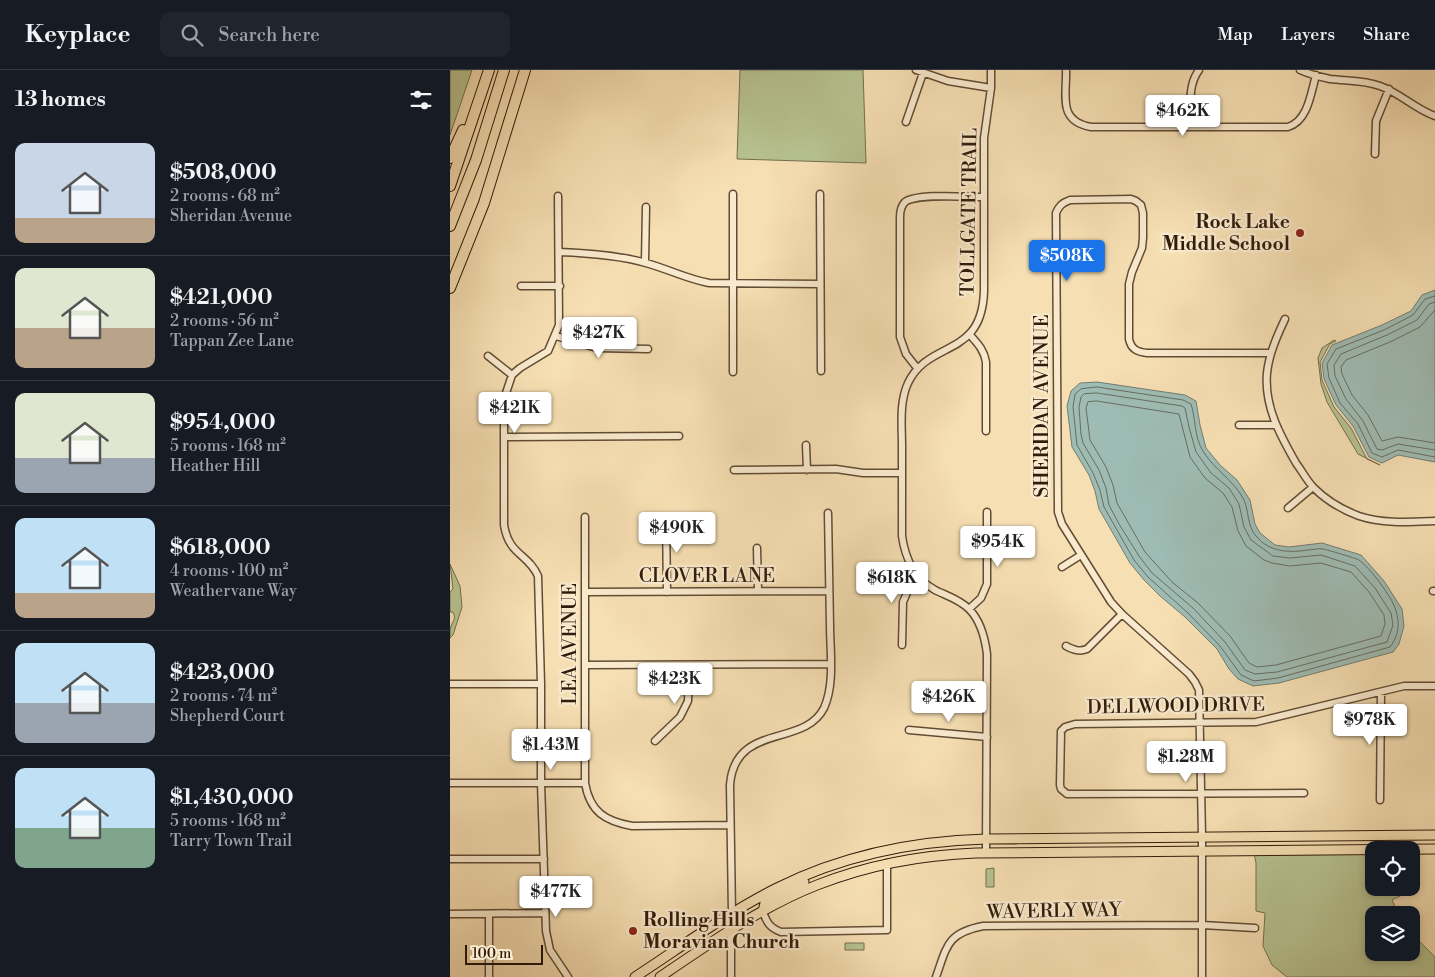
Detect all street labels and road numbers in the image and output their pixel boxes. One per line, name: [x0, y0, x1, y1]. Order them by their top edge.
street label: TOLLGATE TRAIL: [956, 128, 982, 296]
street label: SHERIDAN AVENUE: [1030, 314, 1054, 498]
street label: CLOVER LANE: [639, 564, 775, 588]
street label: LEA AVENUE: [558, 583, 582, 705]
street label: DELLWOOD DRIVE: [1087, 692, 1265, 720]
street label: WAVERLY WAY: [985, 898, 1123, 924]

